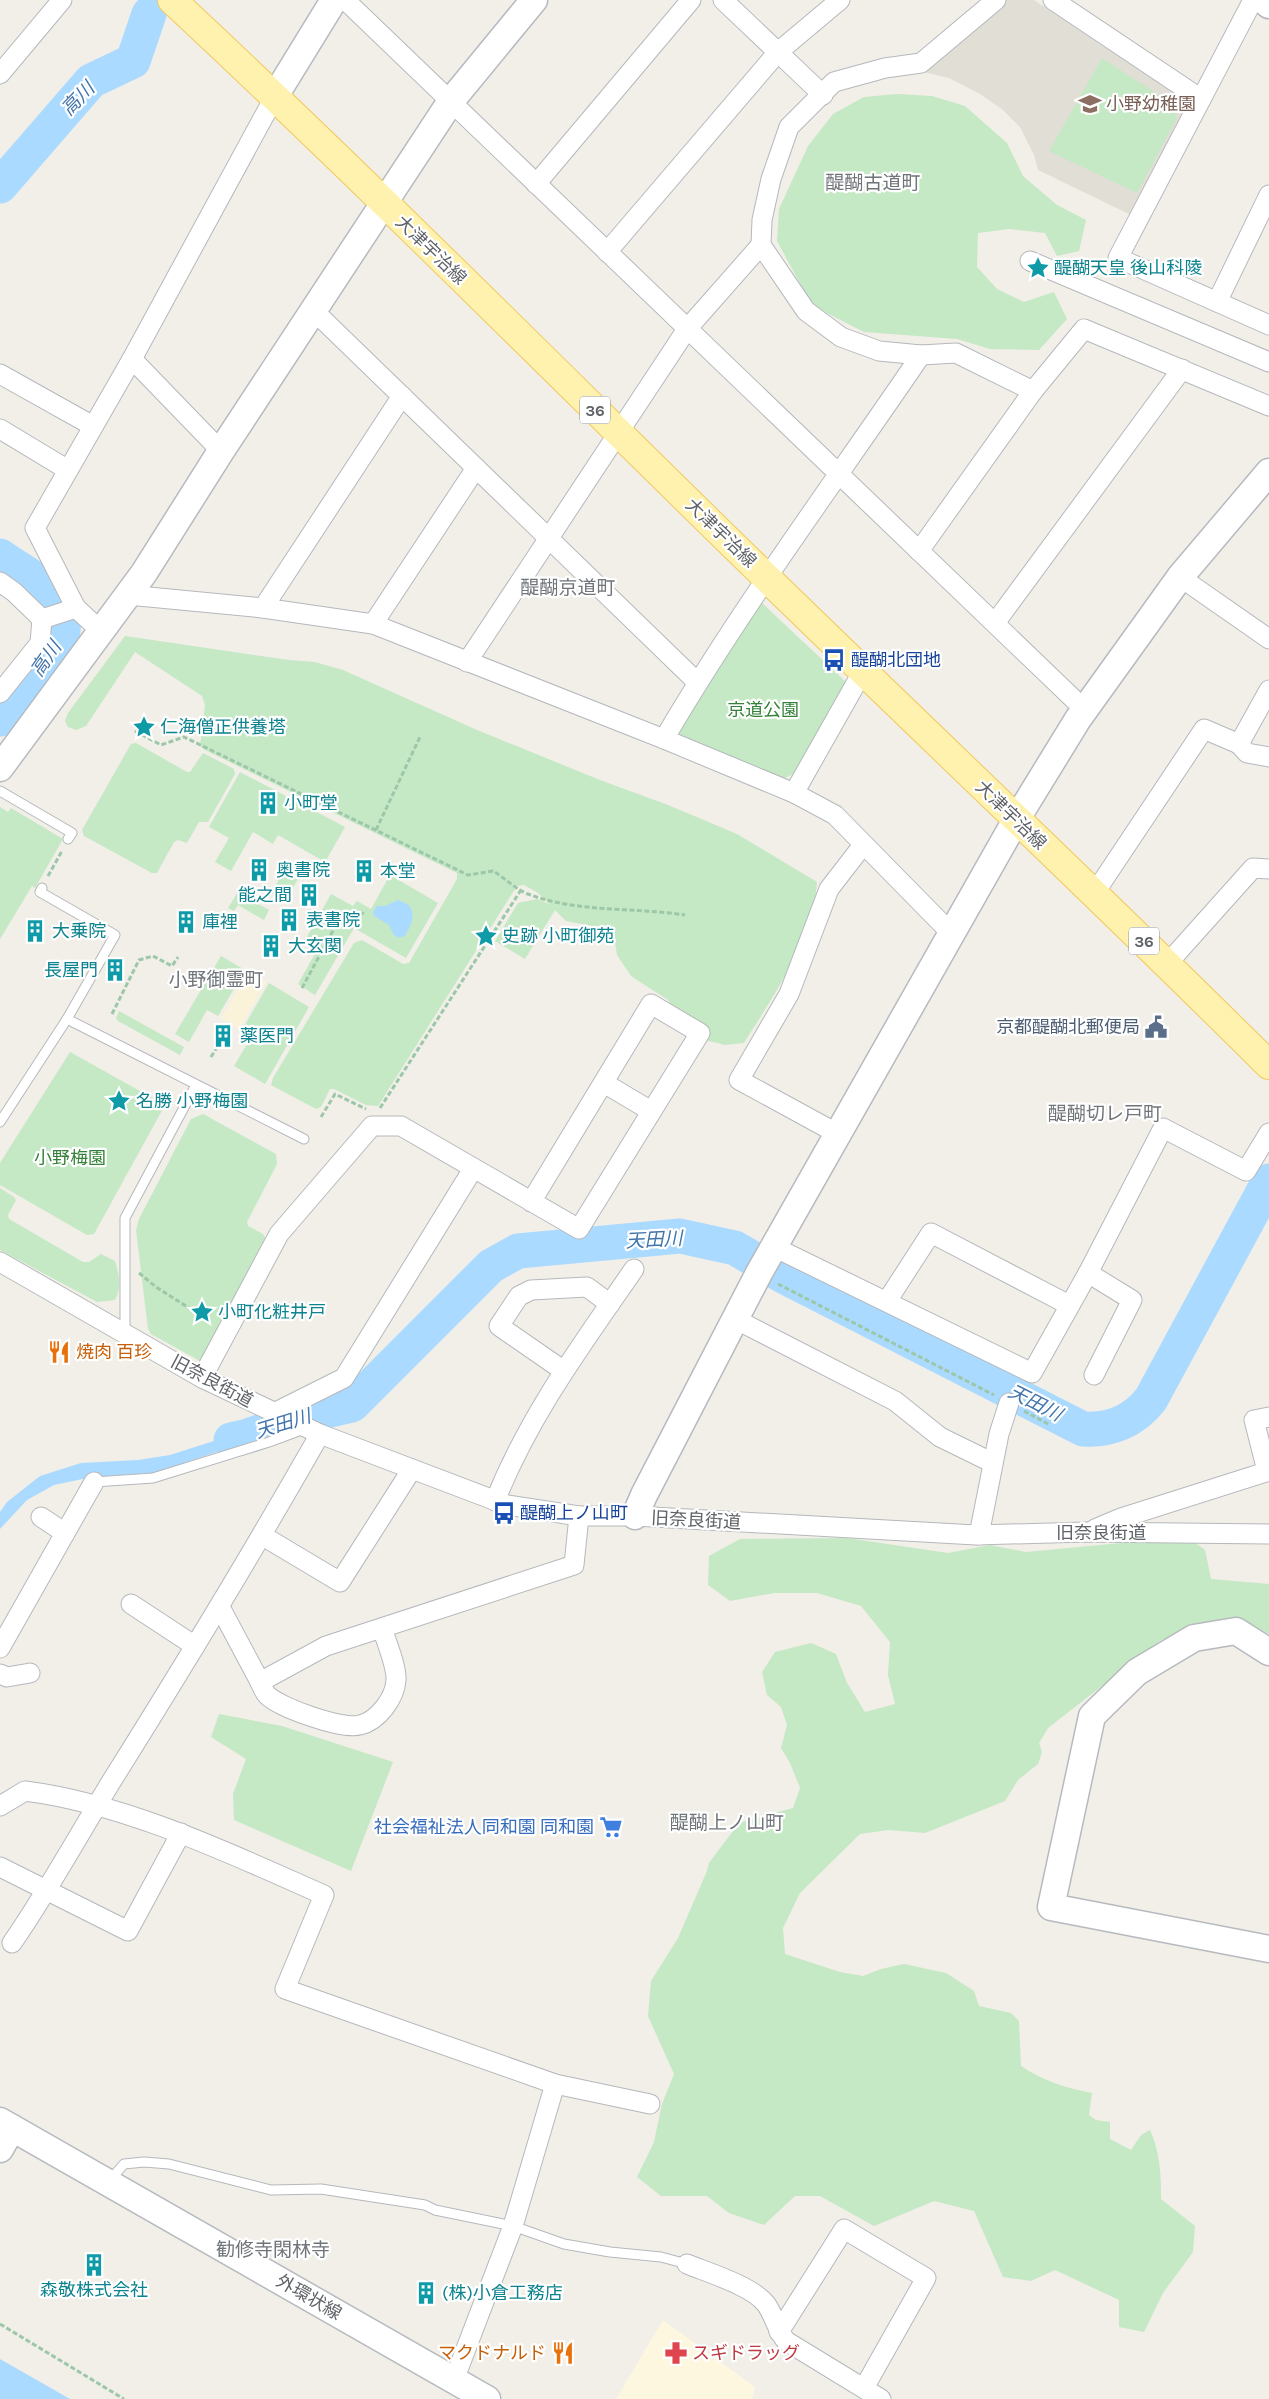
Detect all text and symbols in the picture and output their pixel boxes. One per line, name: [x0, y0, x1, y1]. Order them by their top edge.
water label: 高川: [57, 76, 100, 120]
school or university icon: 小野幼稚園: [1077, 91, 1103, 117]
place label: 小野幼稚園: [1106, 93, 1196, 115]
district label: 醍醐古道町: [825, 172, 921, 194]
street label: 大津宇治線: [391, 211, 471, 289]
place icon: 醍醐天皇 後山科陵: [1025, 255, 1051, 281]
place label: 醍醐天皇 後山科陵: [1054, 257, 1202, 279]
road number: 36: [580, 396, 610, 424]
street label: 大津宇治線: [681, 494, 761, 572]
district label: 醍醐京道町: [520, 577, 616, 599]
water label: 高川: [26, 635, 67, 681]
bus stop icon: 醍醐北団地: [821, 647, 847, 673]
place label: 醍醐北団地: [851, 649, 941, 671]
park label: 京道公園: [727, 699, 799, 721]
place icon: 仁海僧正供養塔: [131, 714, 157, 740]
place label: 仁海僧正供養塔: [160, 716, 286, 738]
street label: 大津宇治線: [971, 776, 1051, 854]
building icon: 小町堂: [255, 790, 281, 816]
place label: 小町堂: [284, 792, 338, 814]
building icon: 奥書院: [246, 857, 272, 883]
building icon: 本堂: [351, 858, 377, 884]
place label: 奥書院: [276, 859, 330, 881]
place label: 本堂: [380, 860, 416, 882]
building icon: 能之間: [296, 882, 322, 908]
place label: 能之間: [238, 884, 292, 906]
building icon: 表書院: [276, 907, 302, 933]
building icon: 庫裡: [173, 909, 199, 935]
place label: 表書院: [306, 909, 360, 931]
place label: 庫裡: [202, 911, 238, 933]
building icon: 大乗院: [22, 918, 48, 944]
place label: 大乗院: [52, 920, 106, 942]
place icon: 史跡 小町御苑: [473, 923, 499, 949]
place label: 史跡 小町御苑: [502, 925, 614, 947]
road number: 36: [1129, 928, 1159, 954]
building icon: 大玄関: [258, 933, 284, 959]
place label: 大玄関: [288, 935, 342, 957]
building icon: 長屋門: [102, 957, 128, 983]
place label: 長屋門: [44, 959, 98, 981]
district label: 小野御霊町: [168, 969, 264, 991]
public building icon: 京都醍醐北郵便局: [1143, 1014, 1169, 1040]
place label: 京都醍醐北郵便局: [996, 1016, 1140, 1038]
building icon: 薬医門: [210, 1023, 236, 1049]
place label: 薬医門: [240, 1025, 294, 1047]
place icon: 名勝 小野梅園: [106, 1088, 132, 1114]
place label: 名勝 小野梅園: [136, 1090, 248, 1112]
district label: 醍醐切レ戸町: [1048, 1103, 1162, 1125]
park label: 小野梅園: [34, 1147, 106, 1169]
water label: 天田川: [625, 1227, 685, 1252]
place icon: 小町化粧井戸: [189, 1299, 215, 1325]
place label: 小町化粧井戸: [218, 1301, 326, 1323]
restaurant icon: 焼肉 百珍: [46, 1339, 72, 1365]
place label: 焼肉 百珍: [76, 1341, 152, 1363]
street label: 旧奈良街道: [167, 1350, 257, 1412]
water label: 天田川: [1005, 1380, 1067, 1427]
water label: 天田川: [253, 1405, 315, 1443]
bus stop icon: 醍醐上ノ山町: [491, 1500, 517, 1526]
place label: 醍醐上ノ山町: [520, 1502, 628, 1524]
street label: 旧奈良街道: [650, 1507, 742, 1533]
street label: 旧奈良街道: [1056, 1522, 1146, 1544]
district label: 醍醐上ノ山町: [670, 1812, 784, 1834]
supermarket icon: 社会福祉法人同和園 同和園: [598, 1814, 624, 1840]
place label: 社会福祉法人同和園 同和園: [374, 1816, 594, 1838]
district label: 勧修寺閑林寺: [216, 2239, 330, 2261]
building icon: 森敬株式会社: [81, 2252, 107, 2278]
street label: 外環状線: [272, 2269, 346, 2325]
place label: 森敬株式会社: [40, 2279, 148, 2301]
building icon: (株)小倉工務店: [413, 2280, 439, 2306]
place label: (株)小倉工務店: [442, 2282, 563, 2304]
restaurant icon: マクドナルド: [550, 2340, 576, 2366]
pharmacy icon: スギドラッグ: [663, 2340, 689, 2366]
place label: マクドナルド: [438, 2342, 546, 2364]
place label: スギドラッグ: [692, 2342, 800, 2364]

